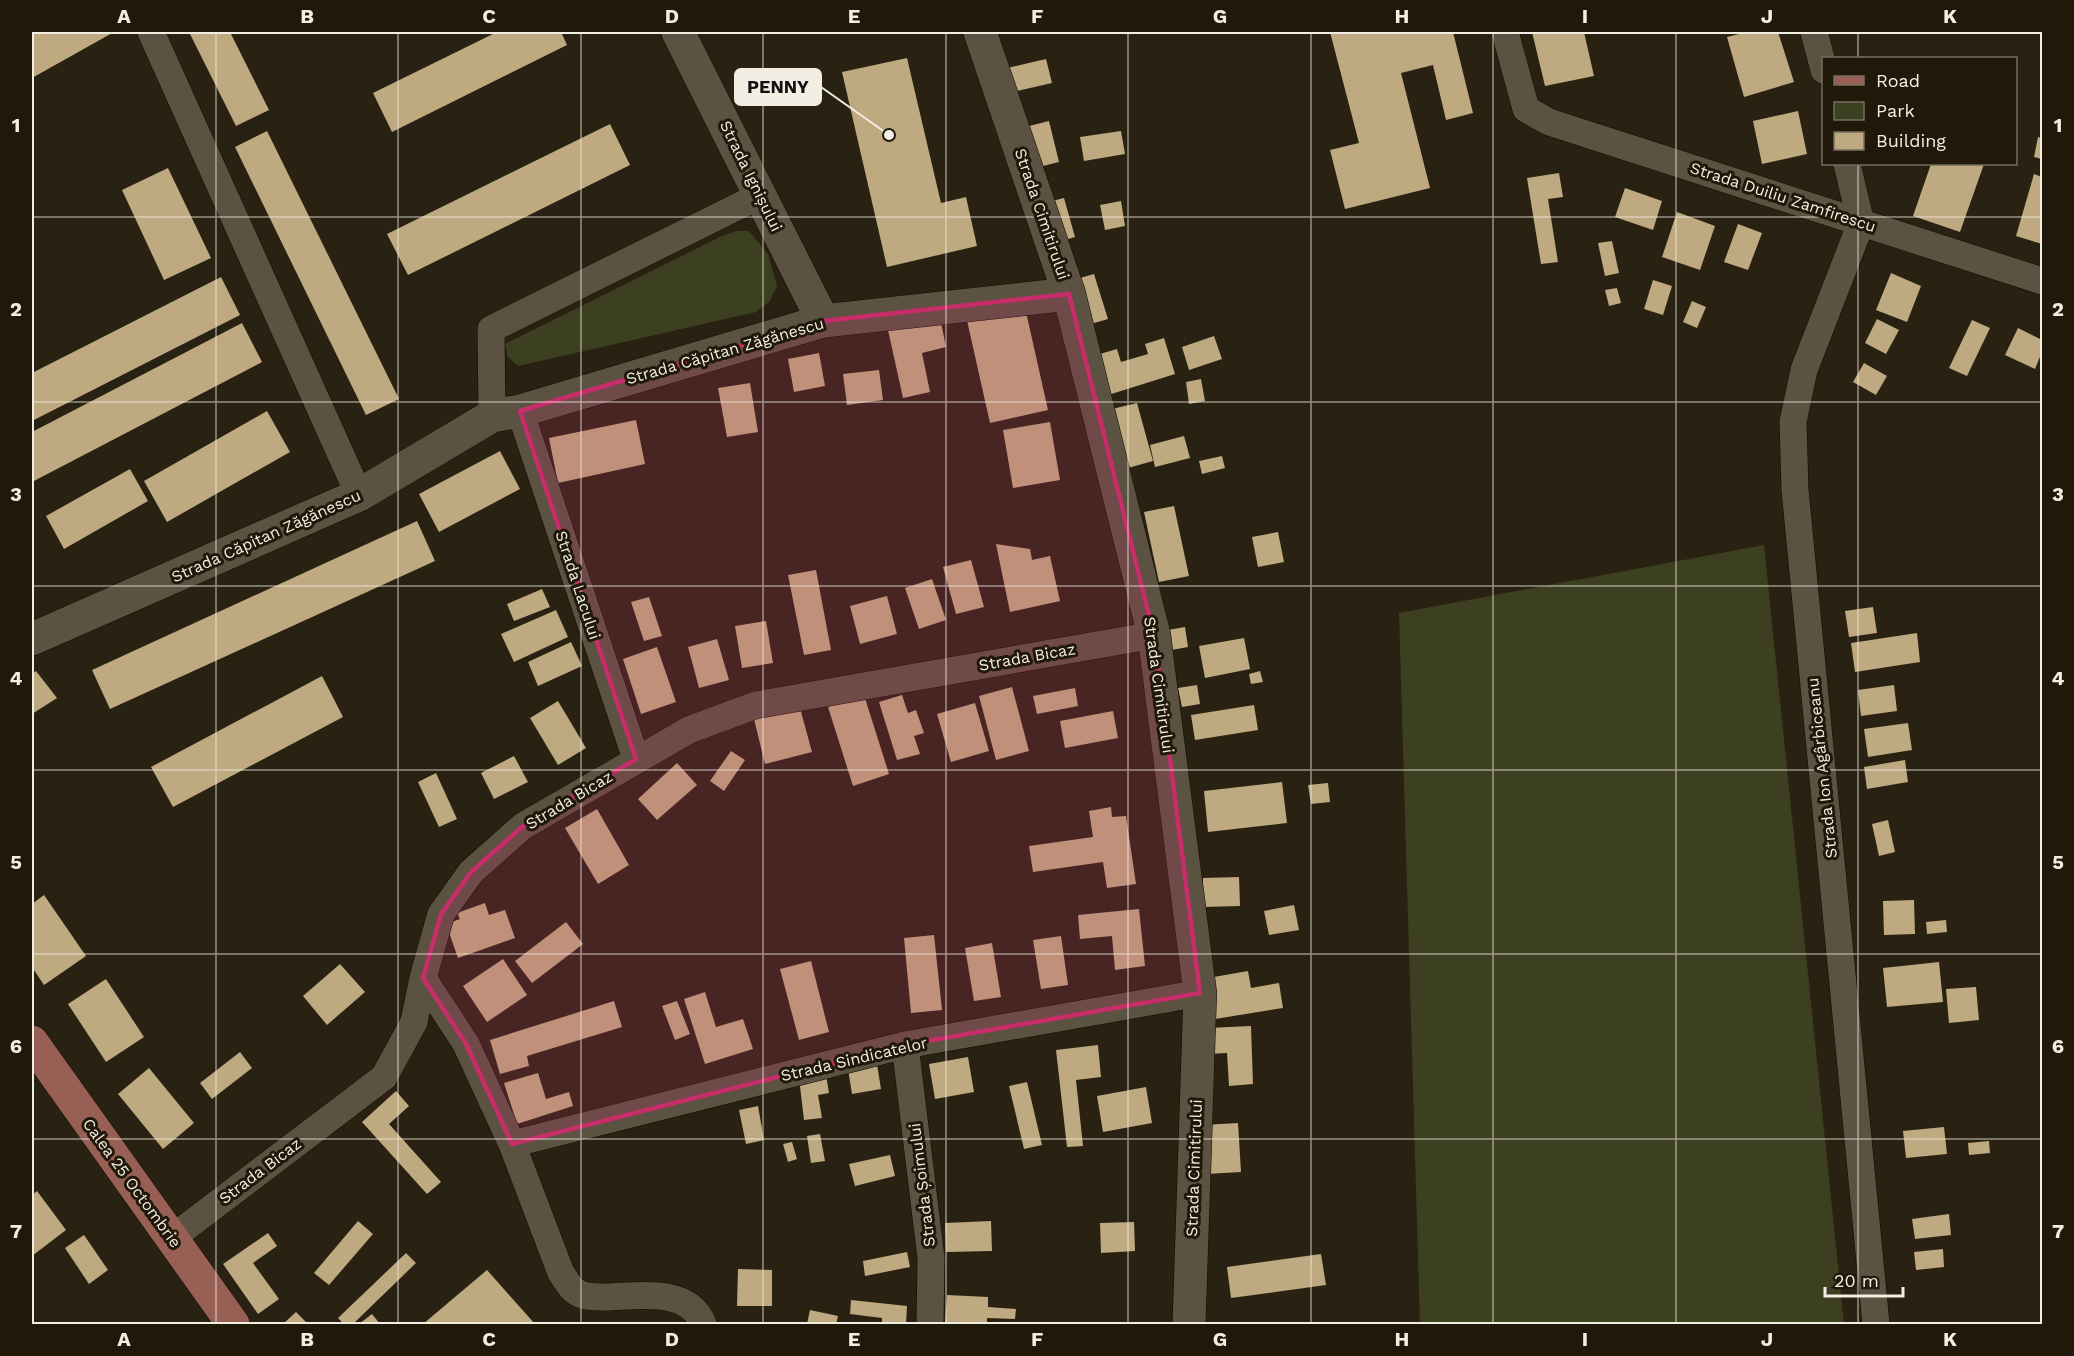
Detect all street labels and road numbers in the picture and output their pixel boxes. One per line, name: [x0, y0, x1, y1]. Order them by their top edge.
street label: Strada Ignișului: [716, 117, 786, 235]
street label: Strada Cimitirului: [1011, 146, 1073, 282]
street label: Strada Duiliu Zamfirescu: [1688, 158, 1878, 236]
street label: Strada Căpitan Zăgănescu: [624, 314, 826, 388]
street label: Strada Căpitan Zăgănescu: [168, 486, 364, 586]
street label: Strada Lacului: [552, 528, 604, 642]
street label: Strada Cimitirului: [1140, 616, 1178, 754]
street label: Strada Bicaz: [977, 639, 1077, 675]
street label: Strada Ion Agârbiceanu: [1803, 677, 1841, 859]
street label: Strada Bicaz: [522, 767, 616, 833]
street label: Strada Sindicatelor: [779, 1033, 930, 1085]
street label: Strada Cimitirului: [1182, 1099, 1206, 1237]
street label: Calea 25 Octombrie: [79, 1115, 185, 1251]
street label: Strada Șoimului: [905, 1122, 939, 1248]
street label: Strada Bicaz: [215, 1134, 305, 1208]

